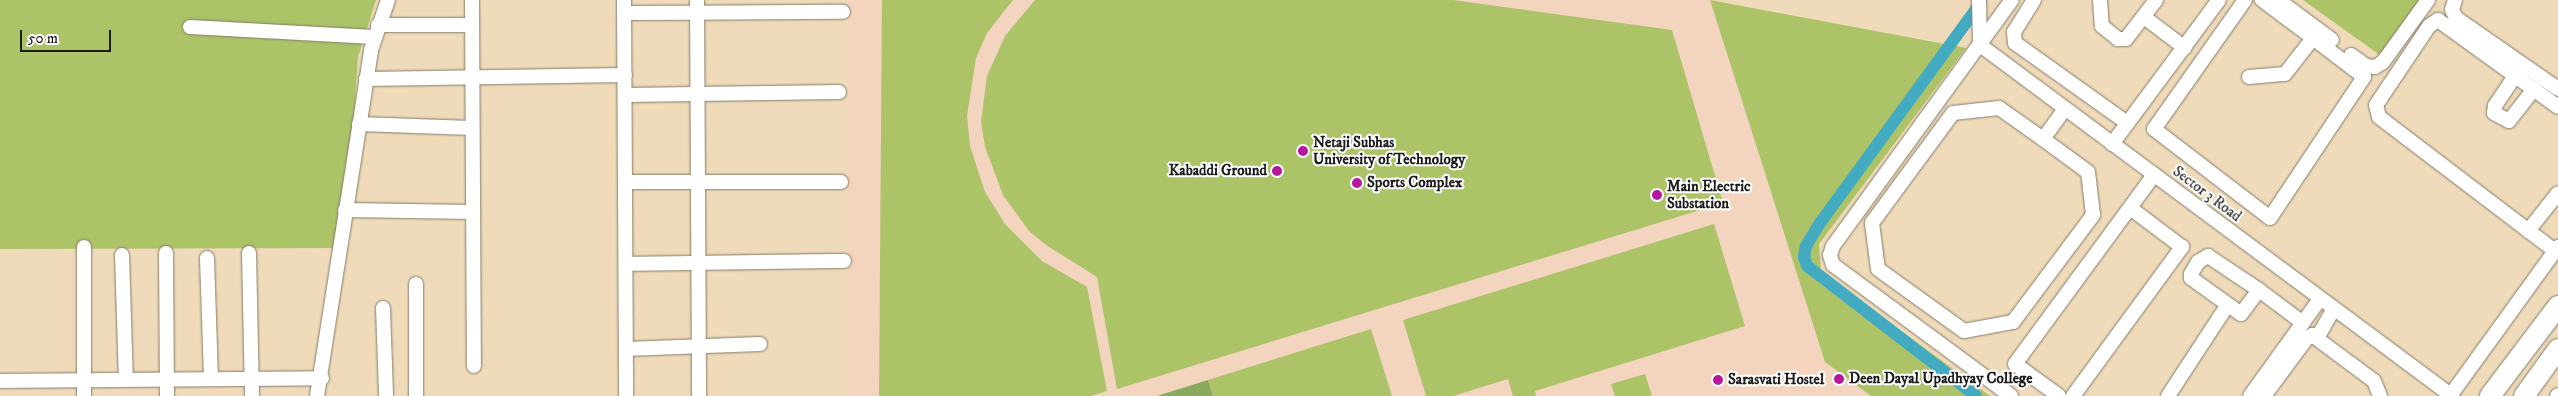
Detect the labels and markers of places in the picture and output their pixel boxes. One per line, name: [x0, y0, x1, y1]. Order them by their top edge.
place label: Netaji Subhas University of Technology: [1313, 133, 1465, 168]
marker: Netaji Subhas University of Technology: [1297, 145, 1309, 157]
place label: Kabaddi Ground: [1169, 162, 1267, 180]
marker: Kabaddi Ground: [1271, 165, 1283, 177]
place label: Sports Complex: [1367, 174, 1462, 192]
marker: Sports Complex: [1351, 177, 1363, 189]
place label: Main Electric Substation: [1667, 177, 1750, 212]
marker: Main Electric Substation: [1651, 189, 1663, 201]
place label: Deen Dayal Upadhyay College: [1849, 370, 2032, 388]
place label: Sarasvati Hostel: [1728, 371, 1824, 389]
marker: Deen Dayal Upadhyay College: [1833, 373, 1845, 385]
marker: Sarasvati Hostel: [1712, 374, 1724, 386]

